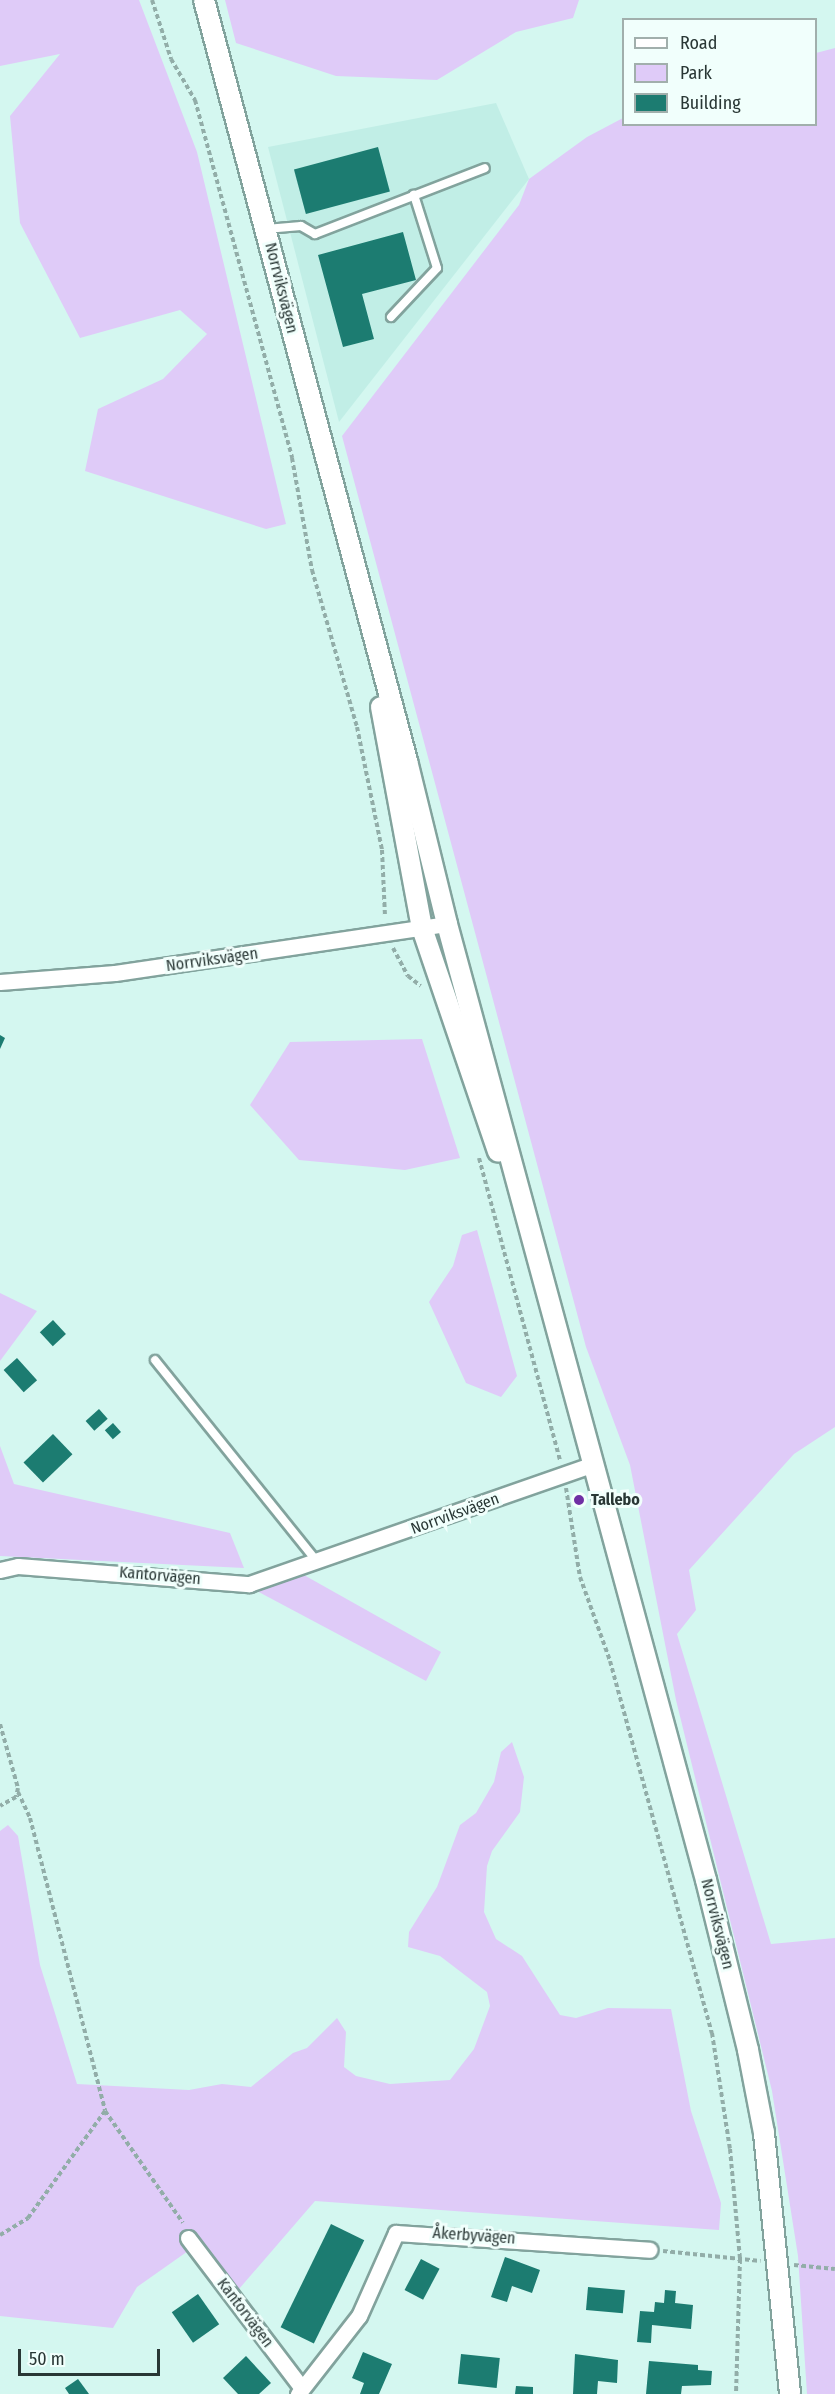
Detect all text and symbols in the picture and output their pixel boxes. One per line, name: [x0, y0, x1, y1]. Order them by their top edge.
legend: [622, 18, 817, 126]
text: Road: [680, 32, 717, 54]
text: Park: [680, 62, 712, 84]
text: Building: [680, 92, 741, 114]
street label: Norrviksvägen: [260, 241, 302, 335]
street label: Norrviksvägen: [165, 944, 259, 976]
street label: Norrviksvägen: [408, 1489, 502, 1539]
place label: Tallebo: [591, 1490, 640, 1510]
marker: Tallebo: [572, 1493, 586, 1507]
street label: Kantorvägen: [118, 1563, 202, 1589]
street label: Norrviksvägen: [696, 1877, 738, 1971]
street label: Åkerbyvägen: [432, 2224, 516, 2248]
street label: Kantorvägen: [213, 2275, 277, 2351]
scale bar: [21, 2337, 164, 2375]
text: 50 m: [29, 2348, 65, 2370]

